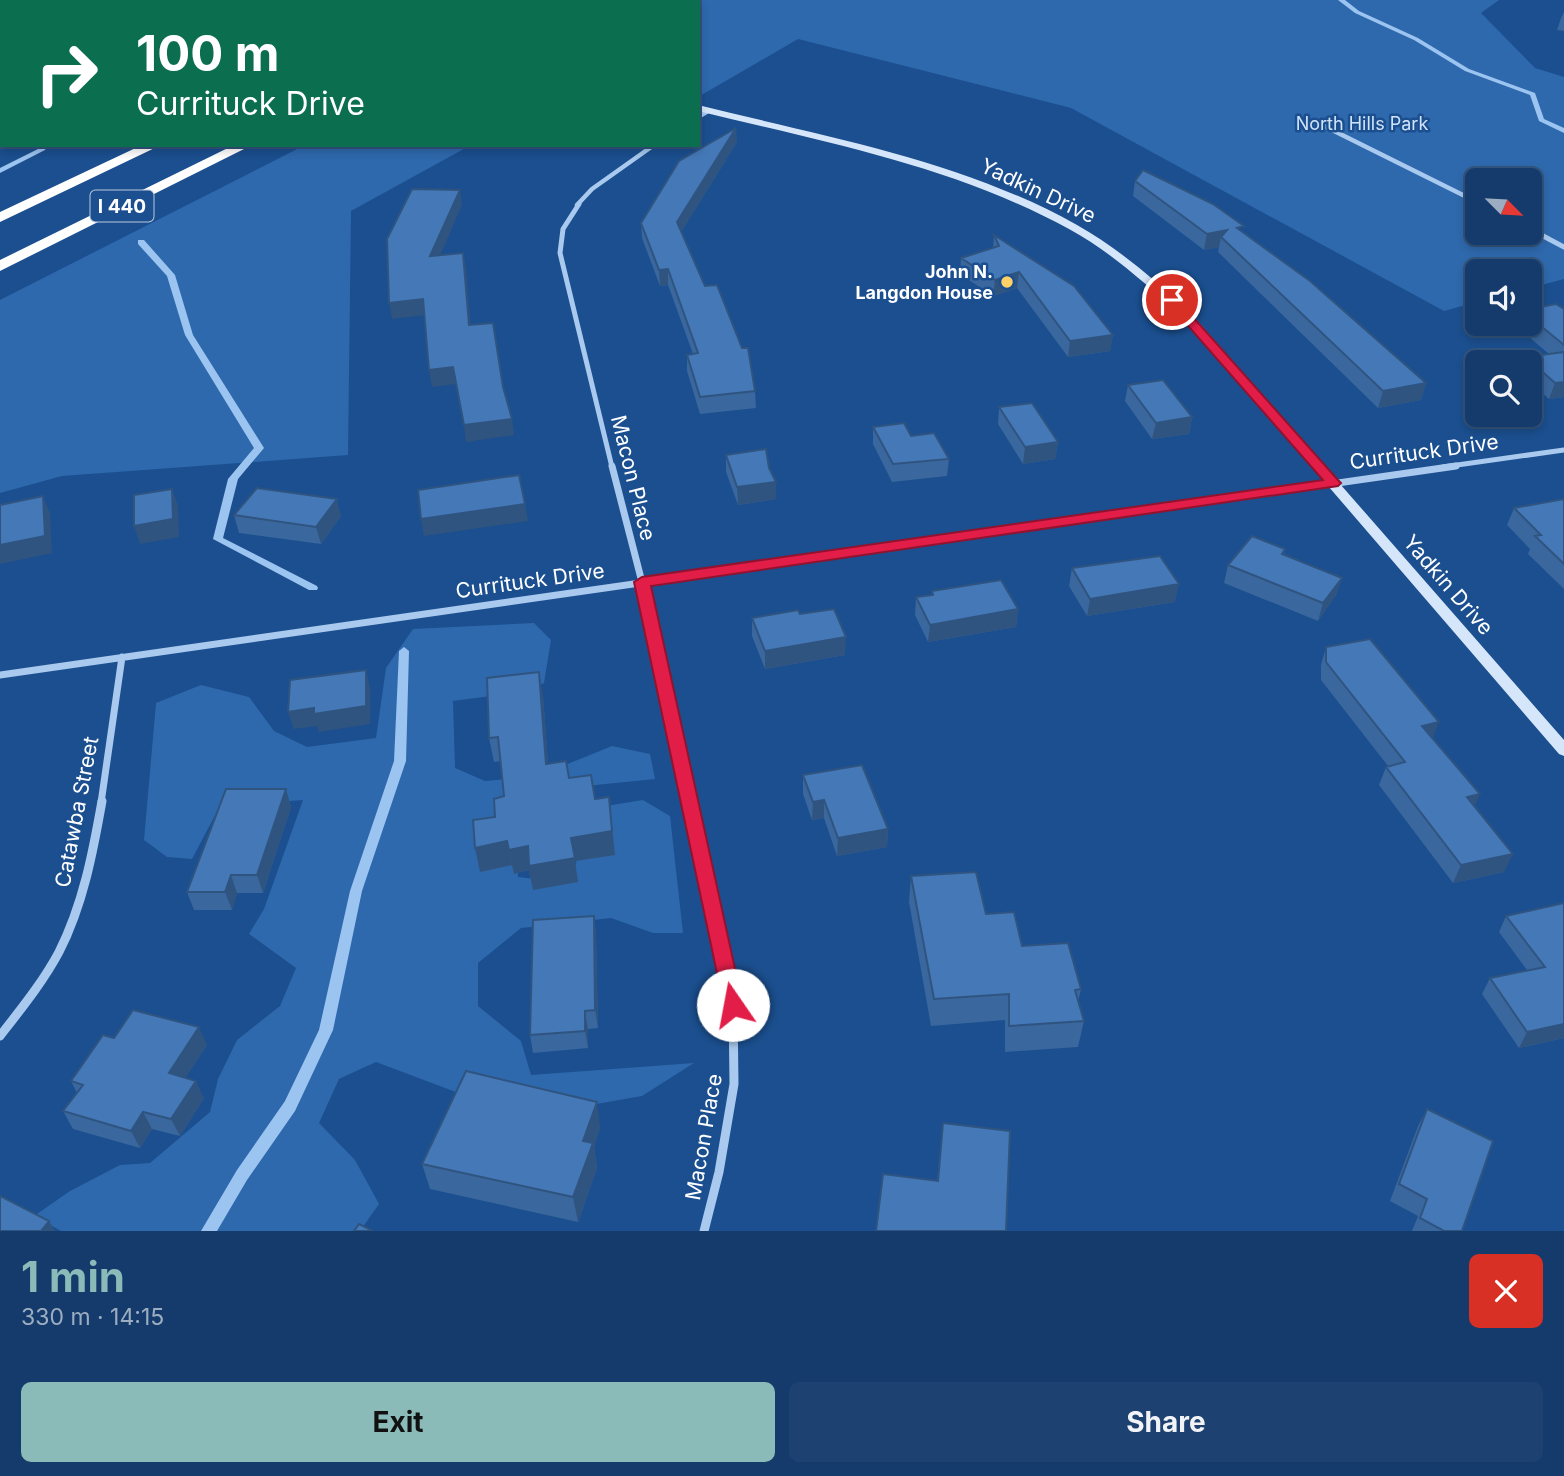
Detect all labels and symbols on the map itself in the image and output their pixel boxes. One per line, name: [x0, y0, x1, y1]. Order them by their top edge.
park label: North Hills Park: [1296, 113, 1428, 134]
street label: Yadkin Drive: [977, 153, 1100, 228]
north arrow: [1465, 168, 1542, 245]
road number: I 440: [90, 190, 154, 222]
place label: John N. Langdon House: [855, 261, 993, 303]
pin: [1142, 270, 1202, 330]
marker: John N. Langdon House: [999, 274, 1015, 290]
street label: Macon Place: [606, 413, 661, 543]
street label: Currituck Drive: [1348, 429, 1500, 474]
street label: Yadkin Drive: [1398, 530, 1499, 640]
street label: Currituck Drive: [454, 558, 606, 603]
street label: Catawba Street: [50, 734, 103, 889]
position arrow: [696, 968, 770, 1042]
street label: Macon Place: [680, 1072, 727, 1202]

